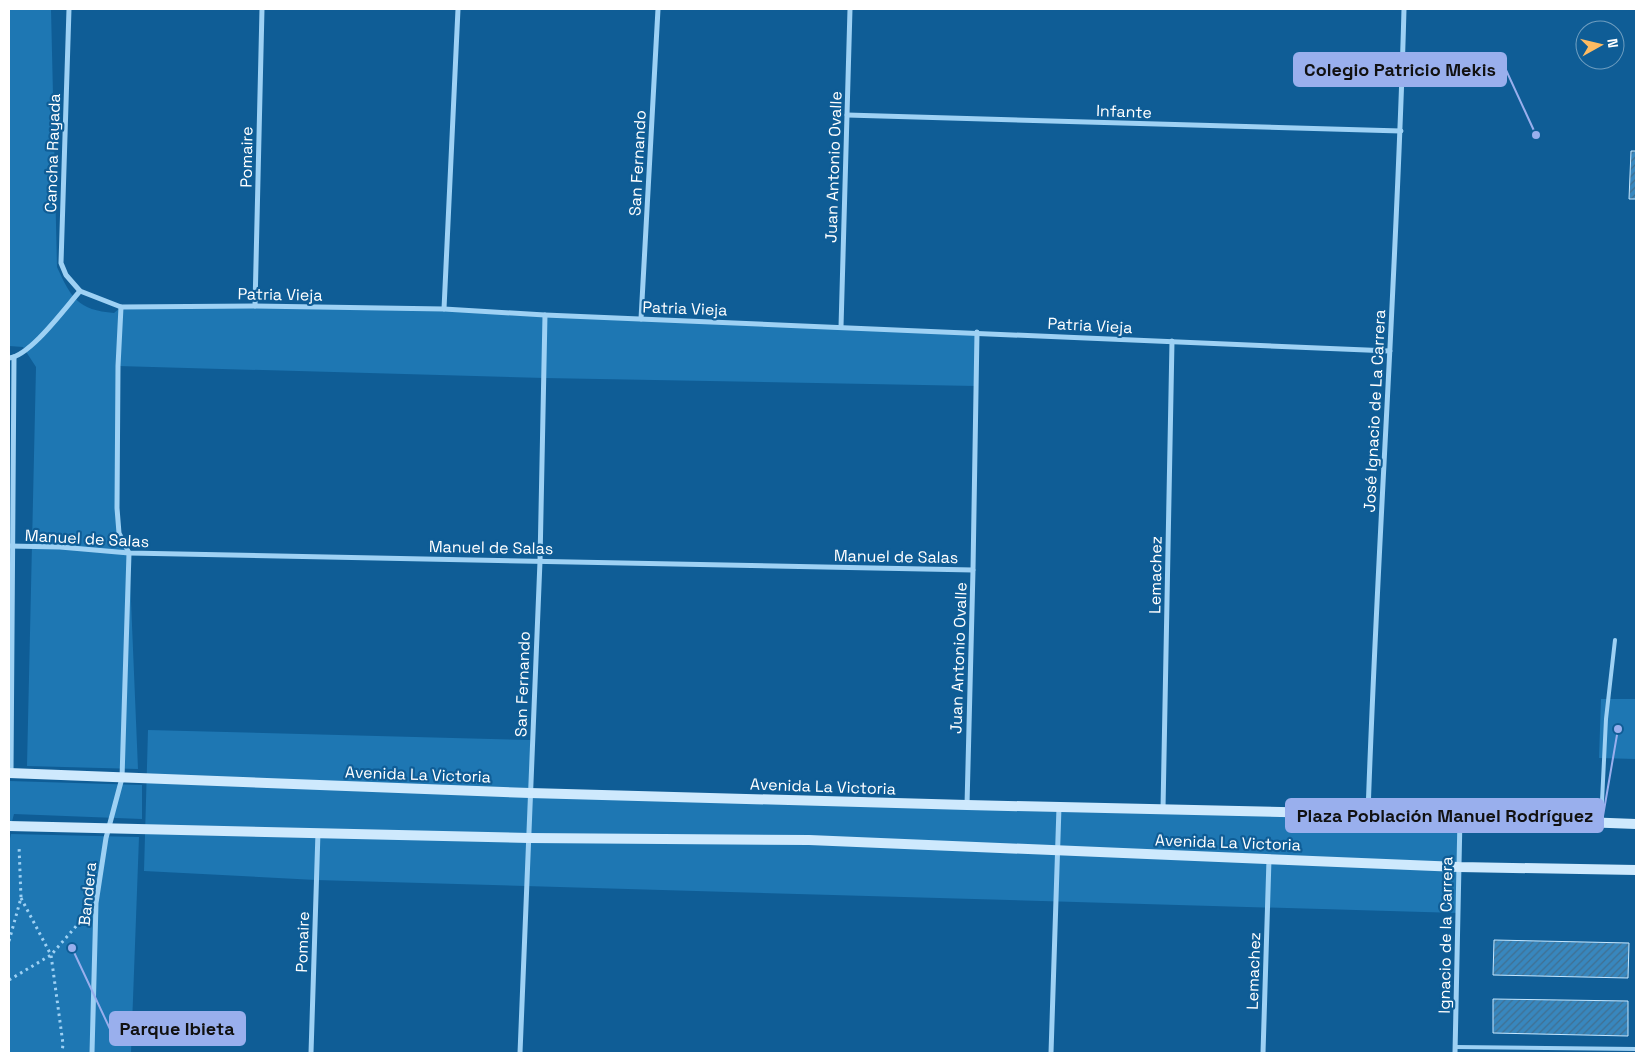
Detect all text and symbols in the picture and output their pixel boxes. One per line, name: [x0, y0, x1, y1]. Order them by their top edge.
north arrow: [1575, 20, 1625, 70]
text: N: [1603, 37, 1622, 49]
callout: Colegio Patricio Mekis: [1294, 53, 1506, 86]
text: Colegio Patricio Mekis: [1304, 58, 1496, 81]
street label: Juan Antonio Ovalle: [820, 91, 847, 243]
street label: Cancha Rayada: [40, 93, 65, 213]
street label: Infante: [1096, 100, 1152, 123]
street label: San Fernando: [624, 110, 651, 216]
street label: Pomaire: [235, 126, 258, 188]
street label: Patria Vieja: [237, 283, 323, 306]
street label: Patria Vieja: [642, 297, 728, 320]
street label: José Ignacio de La Carrera: [1359, 309, 1390, 513]
street label: Patria Vieja: [1047, 313, 1133, 338]
street label: Manuel de Salas: [24, 525, 150, 552]
street label: Manuel de Salas: [429, 536, 553, 559]
street label: Lemachez: [1144, 536, 1167, 614]
street label: Manuel de Salas: [834, 545, 958, 568]
street label: Juan Antonio Ovalle: [945, 582, 972, 734]
street label: San Fernando: [510, 631, 535, 737]
street label: Avenida La Victoria: [345, 761, 491, 788]
street label: Avenida La Victoria: [750, 773, 896, 800]
callout: Plaza Población Manuel Rodríguez: [1286, 799, 1603, 832]
text: Plaza Población Manuel Rodríguez: [1297, 804, 1593, 827]
street label: Avenida La Victoria: [1155, 829, 1301, 856]
street label: Ignacio de la Carrera: [1434, 856, 1457, 1014]
street label: Bandera: [74, 861, 101, 927]
street label: Pomaire: [291, 911, 314, 973]
street label: Lemachez: [1242, 932, 1265, 1010]
callout: Parque Ibieta: [110, 1012, 245, 1045]
text: Parque Ibieta: [119, 1017, 235, 1040]

